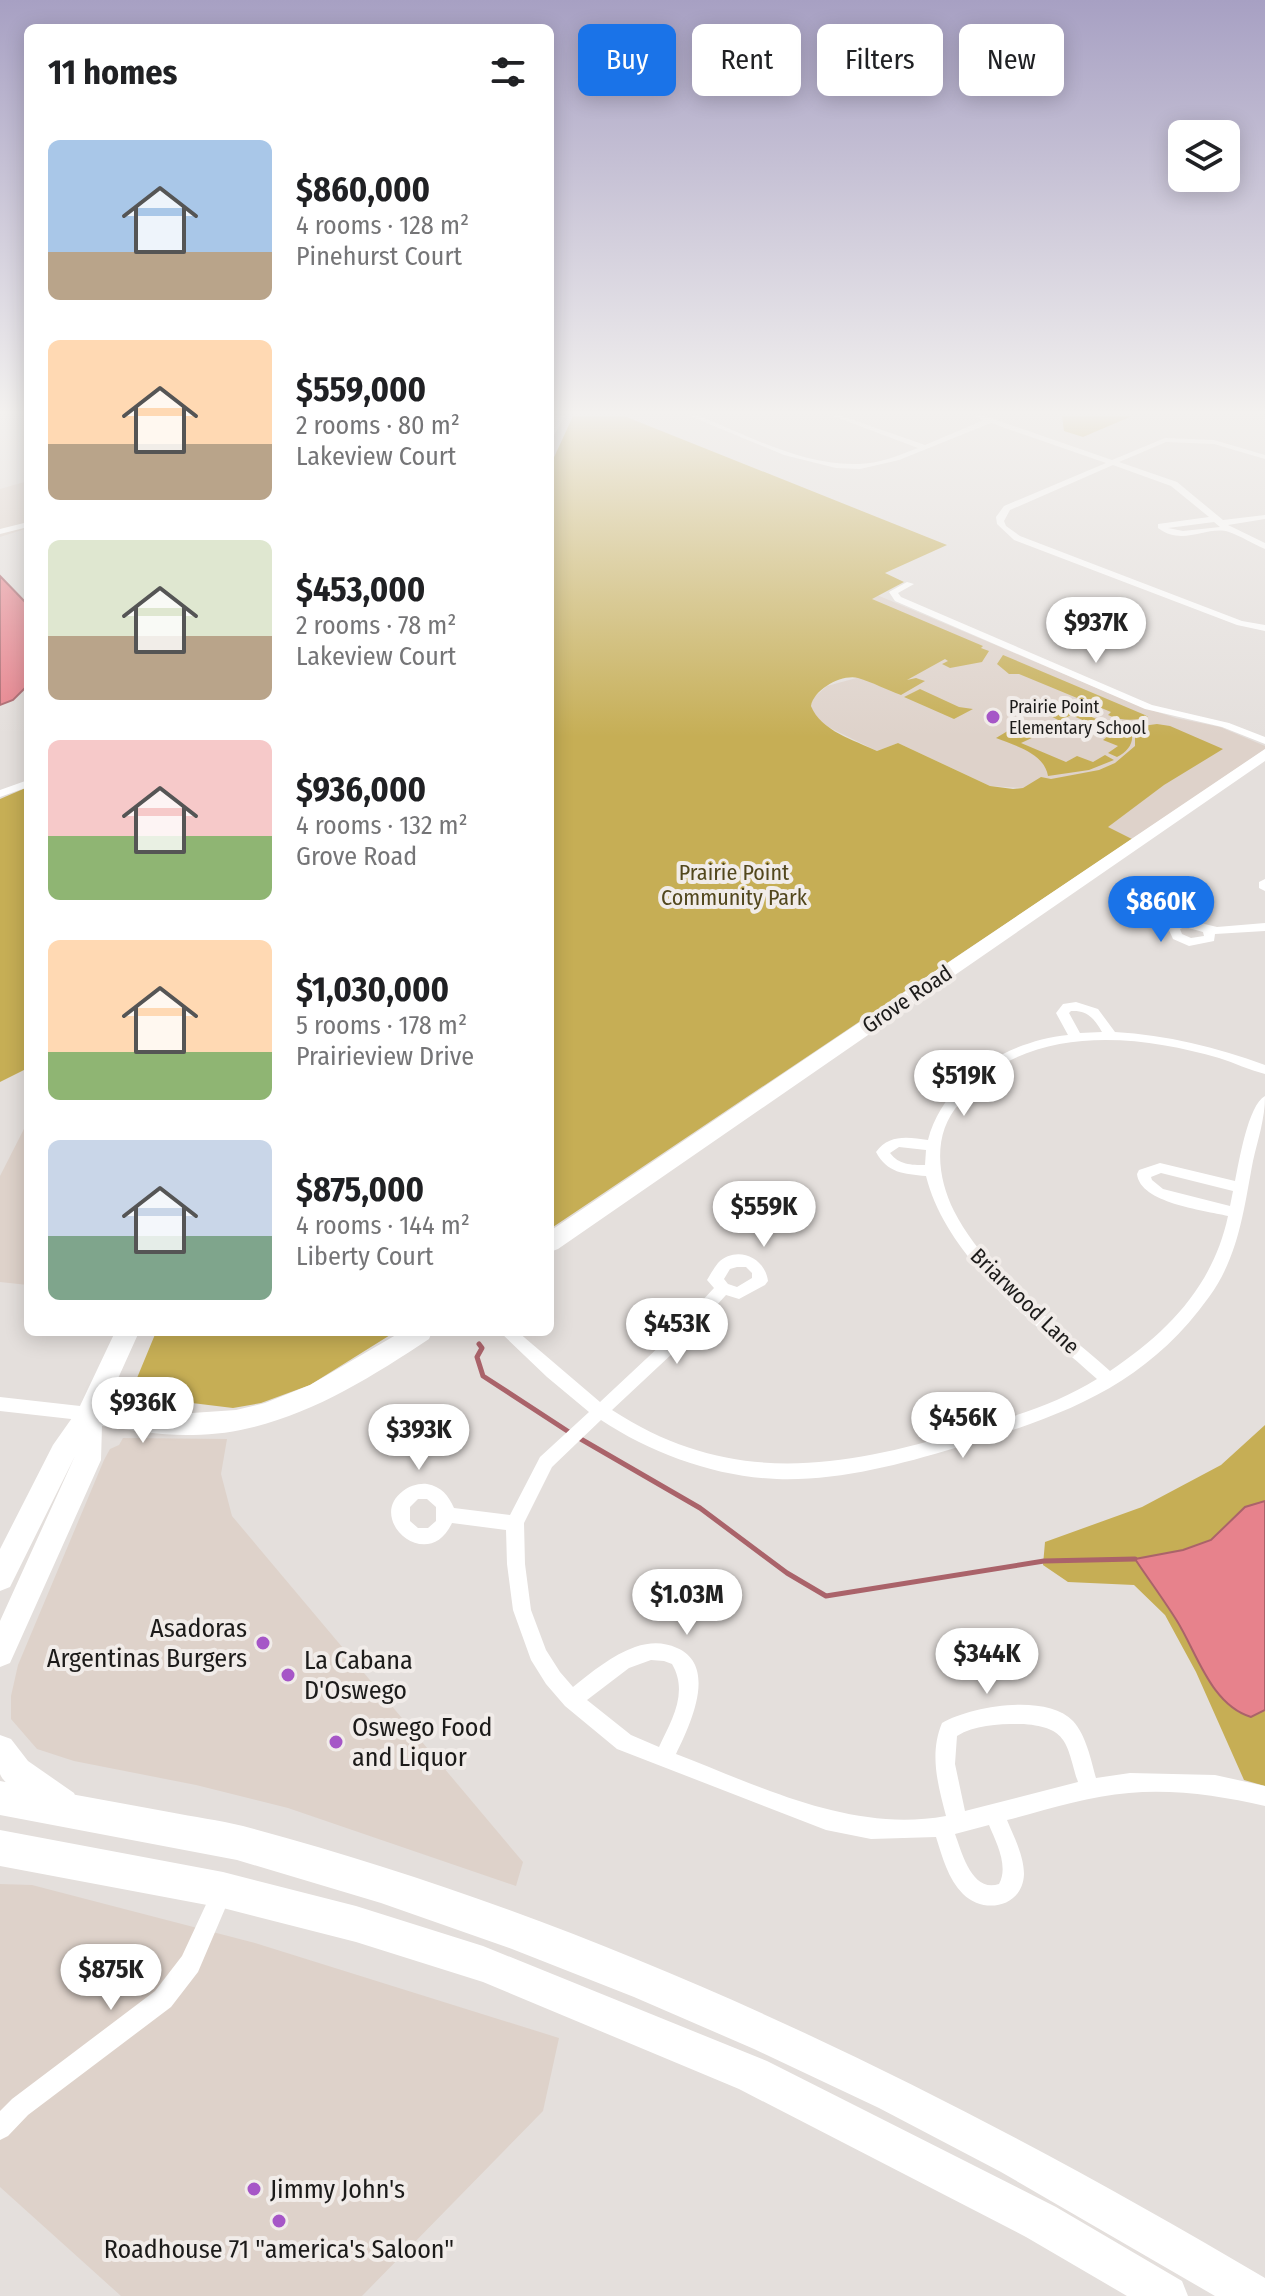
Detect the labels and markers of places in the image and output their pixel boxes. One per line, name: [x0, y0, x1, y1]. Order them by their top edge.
pin: $937K: [1040, 597, 1152, 665]
place label: Prairie Point Elementary School: [1009, 696, 1146, 739]
marker: Prairie Point Elementary School: [984, 708, 1002, 726]
pin: $860K: [1105, 876, 1217, 944]
pin: $519K: [908, 1050, 1020, 1118]
pin: $559K: [708, 1181, 820, 1249]
pin: $453K: [621, 1298, 733, 1366]
pin: $936K: [87, 1377, 199, 1445]
pin: $456K: [907, 1392, 1019, 1460]
pin: $393K: [363, 1404, 475, 1472]
pin: $1.03M: [622, 1569, 752, 1637]
place label: Asadoras Argentinas Burgers: [47, 1613, 247, 1674]
pin: $344K: [931, 1628, 1043, 1696]
marker: Asadoras Argentinas Burgers: [254, 1634, 272, 1652]
place label: La Cabana D'Oswego: [304, 1645, 413, 1706]
marker: La Cabana D'Oswego: [279, 1666, 297, 1684]
place label: Oswego Food and Liquor: [352, 1712, 492, 1773]
marker: Oswego Food and Liquor: [327, 1733, 345, 1751]
pin: $875K: [55, 1944, 167, 2012]
place label: Jimmy John's: [270, 2174, 405, 2205]
marker: Jimmy John's: [245, 2180, 263, 2198]
marker: Roadhouse 71 "america's Saloon": [270, 2212, 288, 2230]
place label: Roadhouse 71 "america's Saloon": [104, 2234, 454, 2265]

